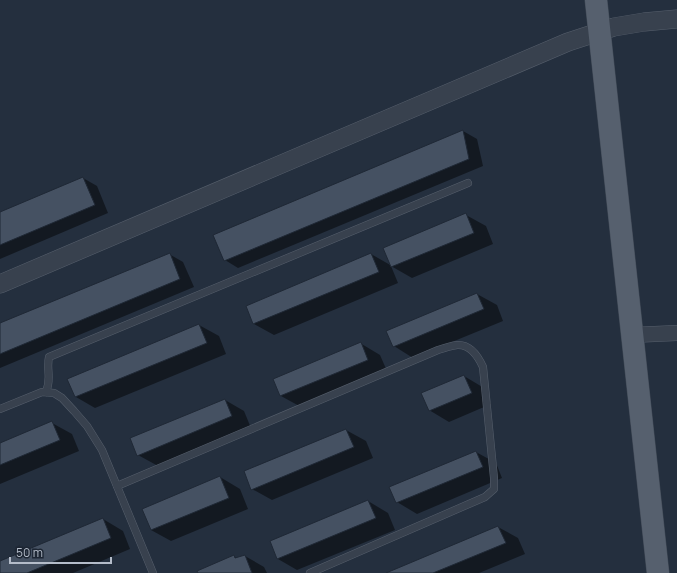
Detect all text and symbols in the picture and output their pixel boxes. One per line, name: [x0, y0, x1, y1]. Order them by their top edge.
scale bar: [10, 539, 111, 565]
text: 50 m: [16, 544, 43, 561]

